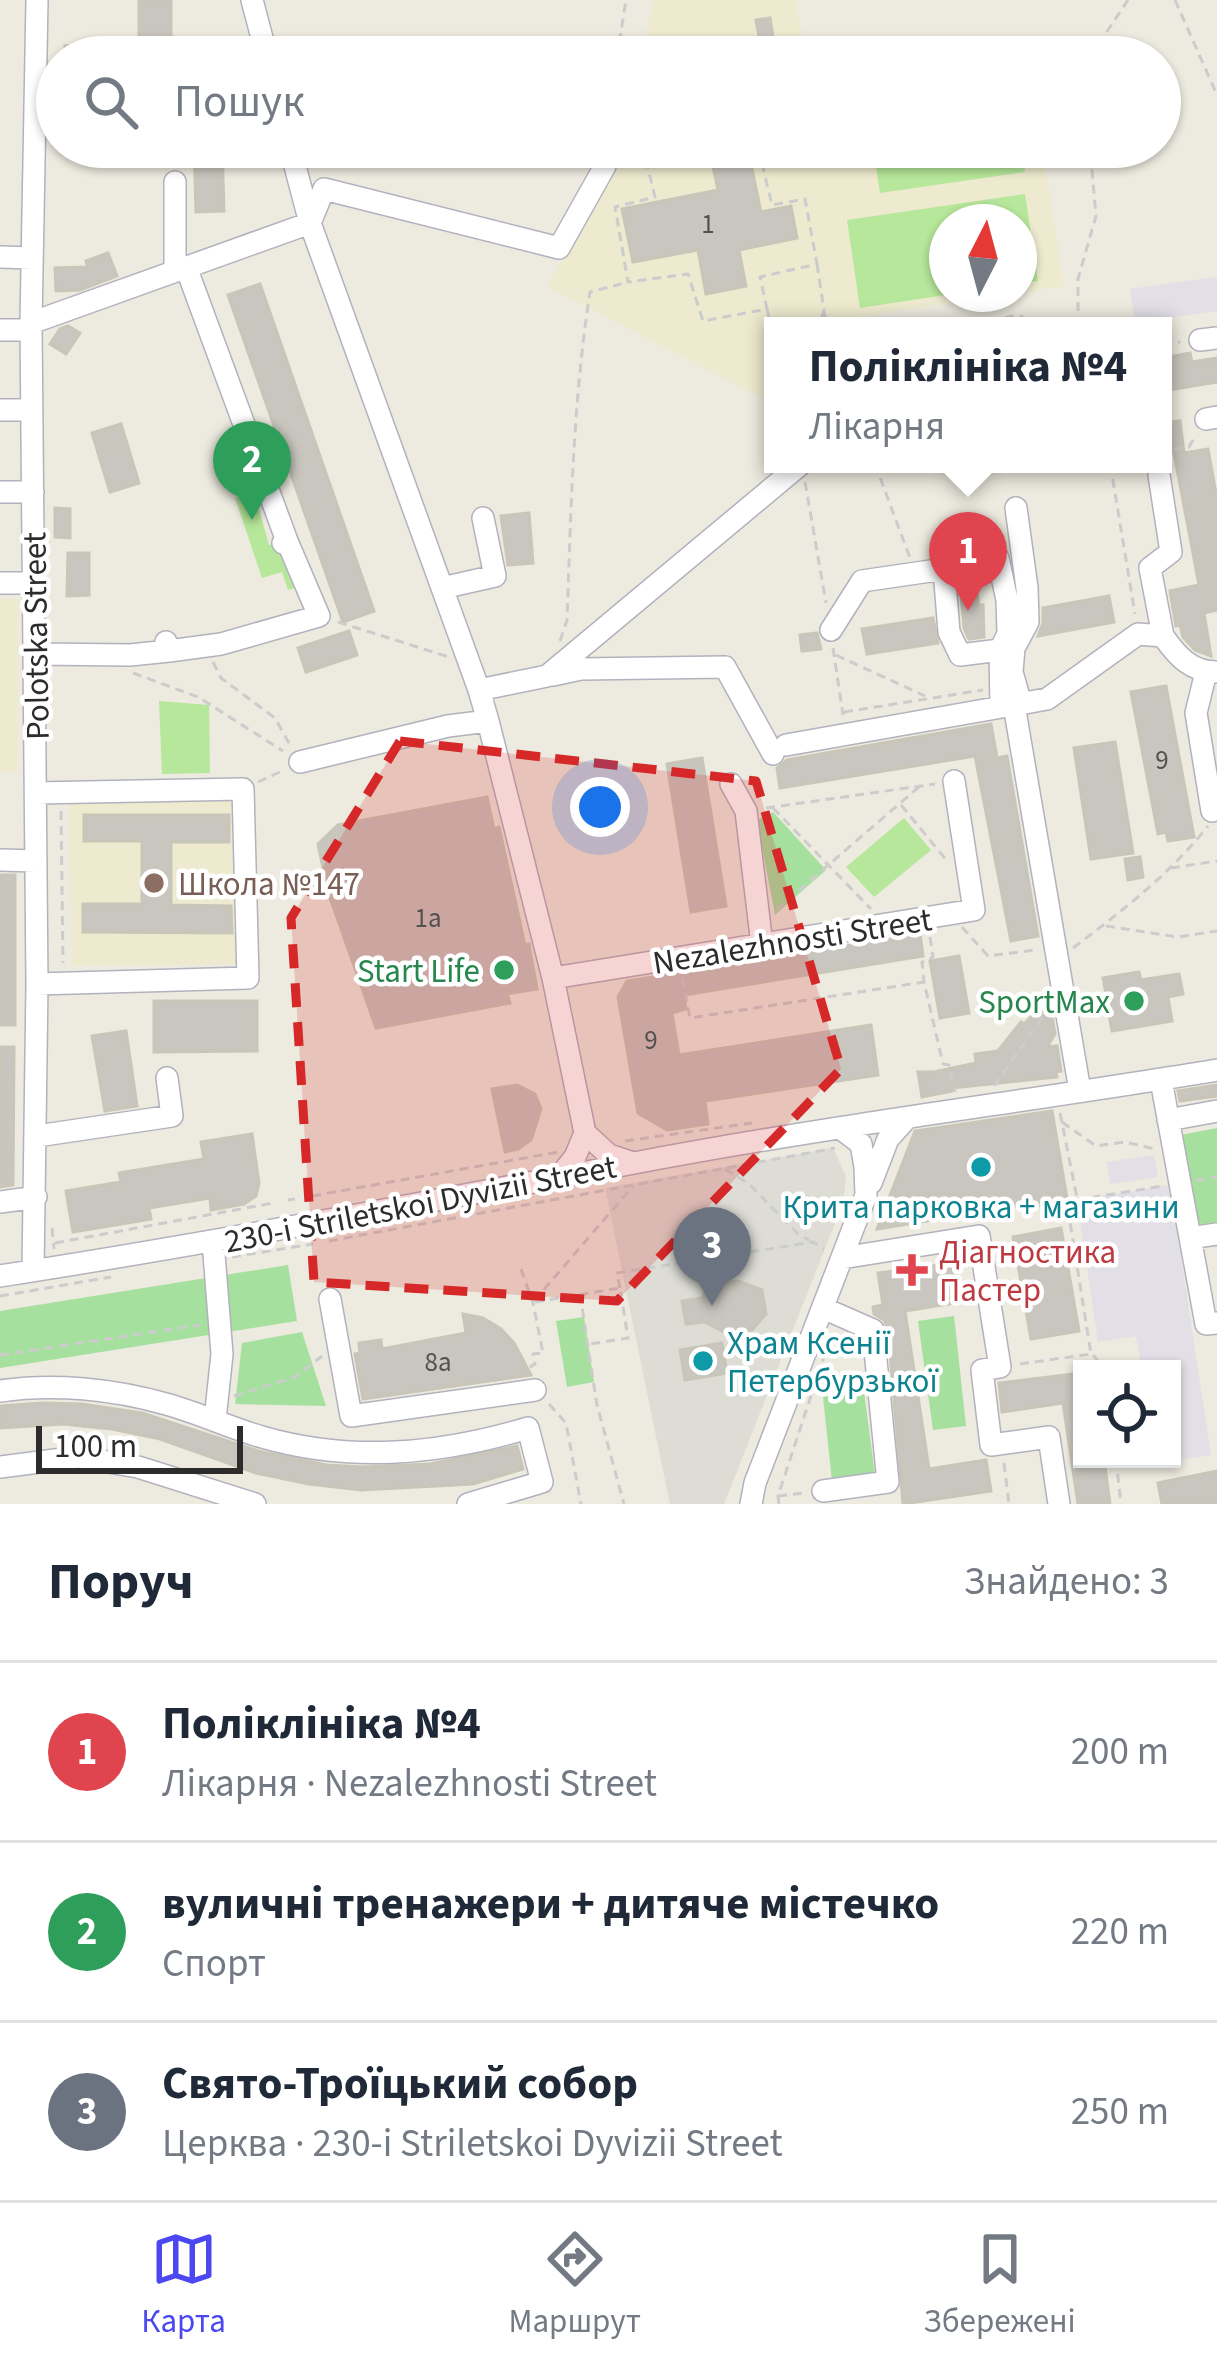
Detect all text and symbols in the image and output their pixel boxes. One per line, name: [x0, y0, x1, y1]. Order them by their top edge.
search box: [36, 36, 1181, 168]
icon: search: [78, 69, 144, 135]
text: Пошук: [174, 70, 304, 134]
north arrow: [929, 204, 1037, 312]
house number: 1: [701, 205, 715, 244]
popup: [764, 317, 1172, 473]
text: Поліклініка №4: [809, 335, 1127, 399]
text: Лікарня: [809, 399, 945, 455]
pin: 2: [213, 421, 291, 520]
pin: 1: [929, 512, 1007, 611]
street label: Polotska Street: [11, 532, 62, 740]
house number: 9: [1155, 741, 1169, 780]
your location: [570, 777, 630, 837]
place label: Школа №147: [178, 861, 360, 908]
marker: Школа №147: [141, 870, 167, 896]
street label: Nezalezhnosti Street: [649, 896, 935, 987]
house number: 1а: [414, 899, 442, 938]
place label: Start Life: [357, 948, 480, 995]
marker: Start Life: [491, 957, 517, 983]
place label: SportMax: [978, 979, 1110, 1026]
marker: SportMax: [1121, 988, 1147, 1014]
house number: 9: [644, 1021, 658, 1060]
street label: 230-i Striletskoi Dyvizii Street: [220, 1143, 620, 1266]
marker: Крита парковка + магазини: [968, 1154, 994, 1180]
place label: Крита парковка + магазини: [782, 1184, 1180, 1231]
pin: 3: [673, 1207, 751, 1306]
place label: Діагностика Пастер: [939, 1229, 1116, 1314]
marker: Діагностика Пастер: [896, 1254, 928, 1286]
place label: Храм Ксенії Петербурзької: [727, 1320, 938, 1405]
house number: 8а: [424, 1343, 452, 1382]
marker: Храм Ксенії Петербурзької: [690, 1348, 716, 1374]
map controls: [1073, 1360, 1181, 1468]
button: locate: [1073, 1360, 1181, 1468]
scale bar: [36, 1420, 243, 1473]
text: 100 m: [54, 1423, 137, 1470]
text: Поруч: [48, 1546, 194, 1618]
text: Знайдено: 3: [964, 1554, 1169, 1610]
text: Поліклініка №4: [162, 1692, 481, 1756]
text: 1: [77, 1724, 97, 1780]
text: 200 m: [1071, 1724, 1169, 1780]
text: Лікарня · Nezalezhnosti Street: [162, 1756, 657, 1812]
text: вуличні тренажери + дитяче містечко: [162, 1872, 939, 1936]
text: 2: [77, 1904, 97, 1960]
text: 220 m: [1071, 1904, 1169, 1960]
text: Спорт: [162, 1936, 266, 1992]
text: Свято-Троїцький собор: [162, 2052, 638, 2116]
text: 3: [77, 2084, 97, 2140]
text: 250 m: [1071, 2084, 1169, 2140]
text: Церква · 230-i Striletskoi Dyvizii Street: [162, 2116, 783, 2172]
tab: Карта: [141, 2226, 226, 2345]
tab: Маршрут: [508, 2226, 641, 2345]
tab: Збережені: [923, 2226, 1076, 2345]

